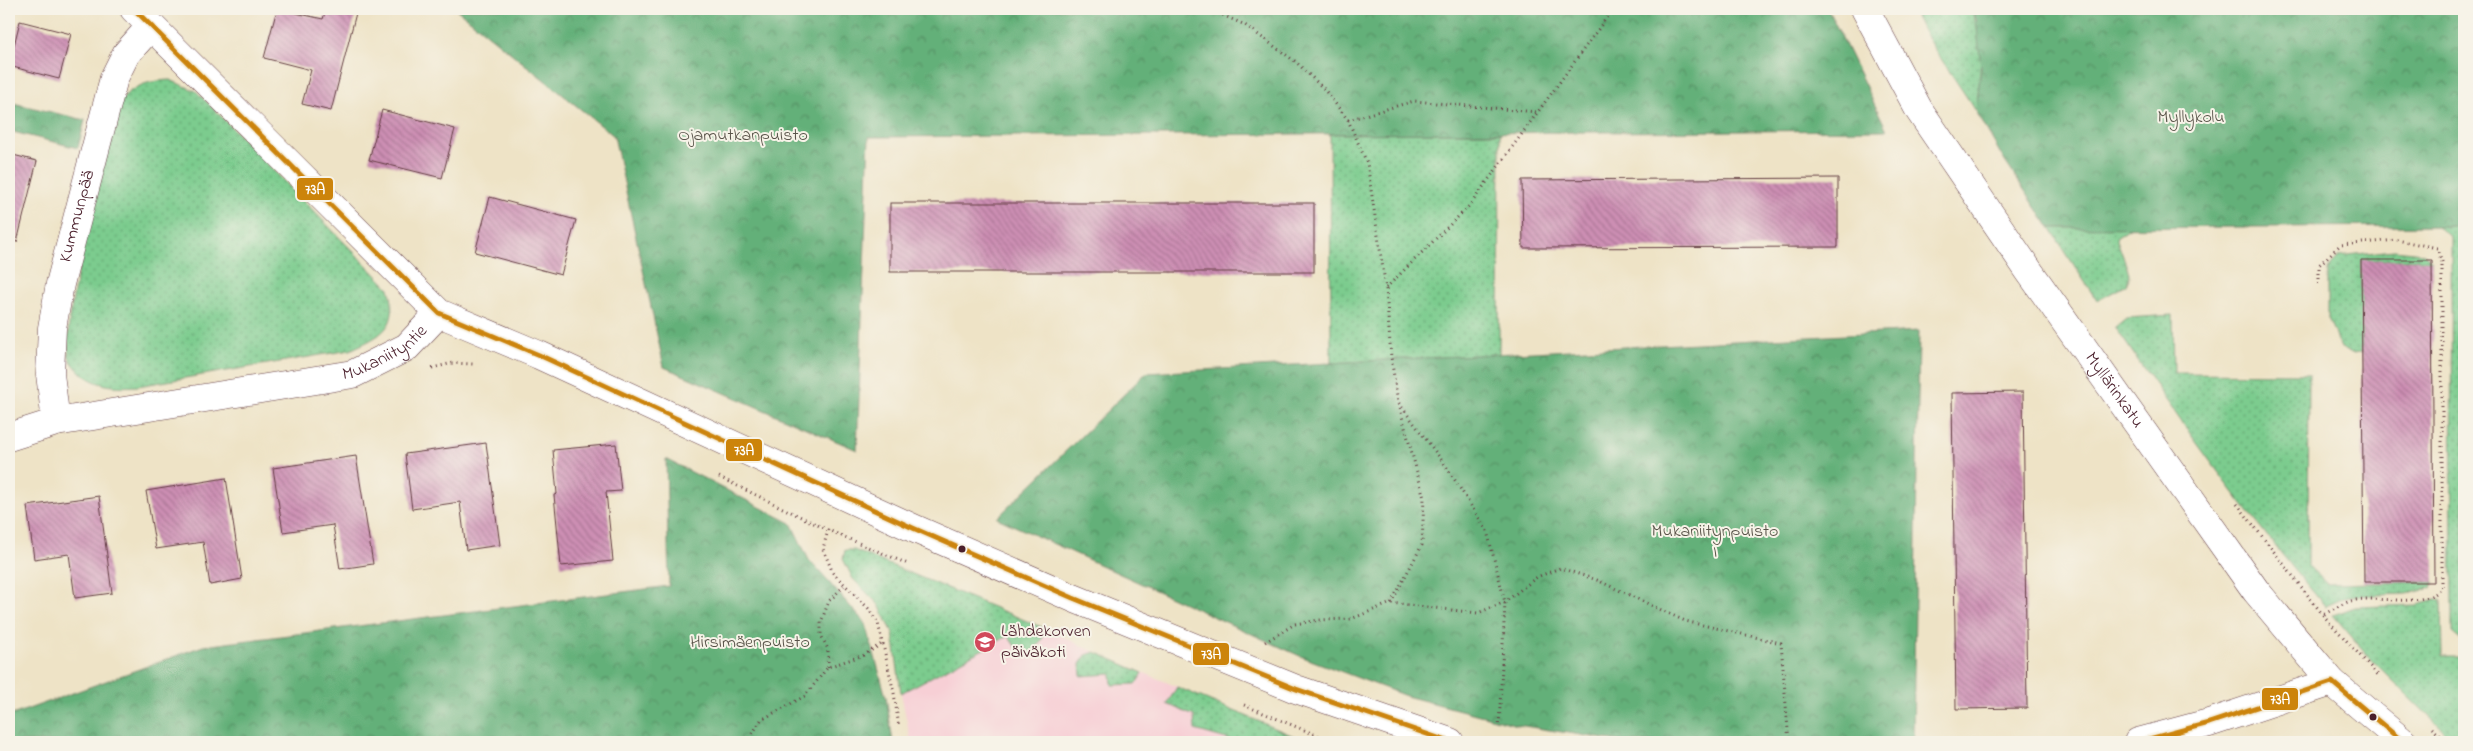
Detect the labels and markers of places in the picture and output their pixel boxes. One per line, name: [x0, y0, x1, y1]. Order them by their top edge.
unlabelled marker: [957, 544, 967, 554]
place label: Lähdekorven päiväkoti: [1001, 619, 1091, 666]
school or university icon: Lähdekorven päiväkoti: [973, 630, 997, 654]
unlabelled marker: [2368, 712, 2378, 722]

